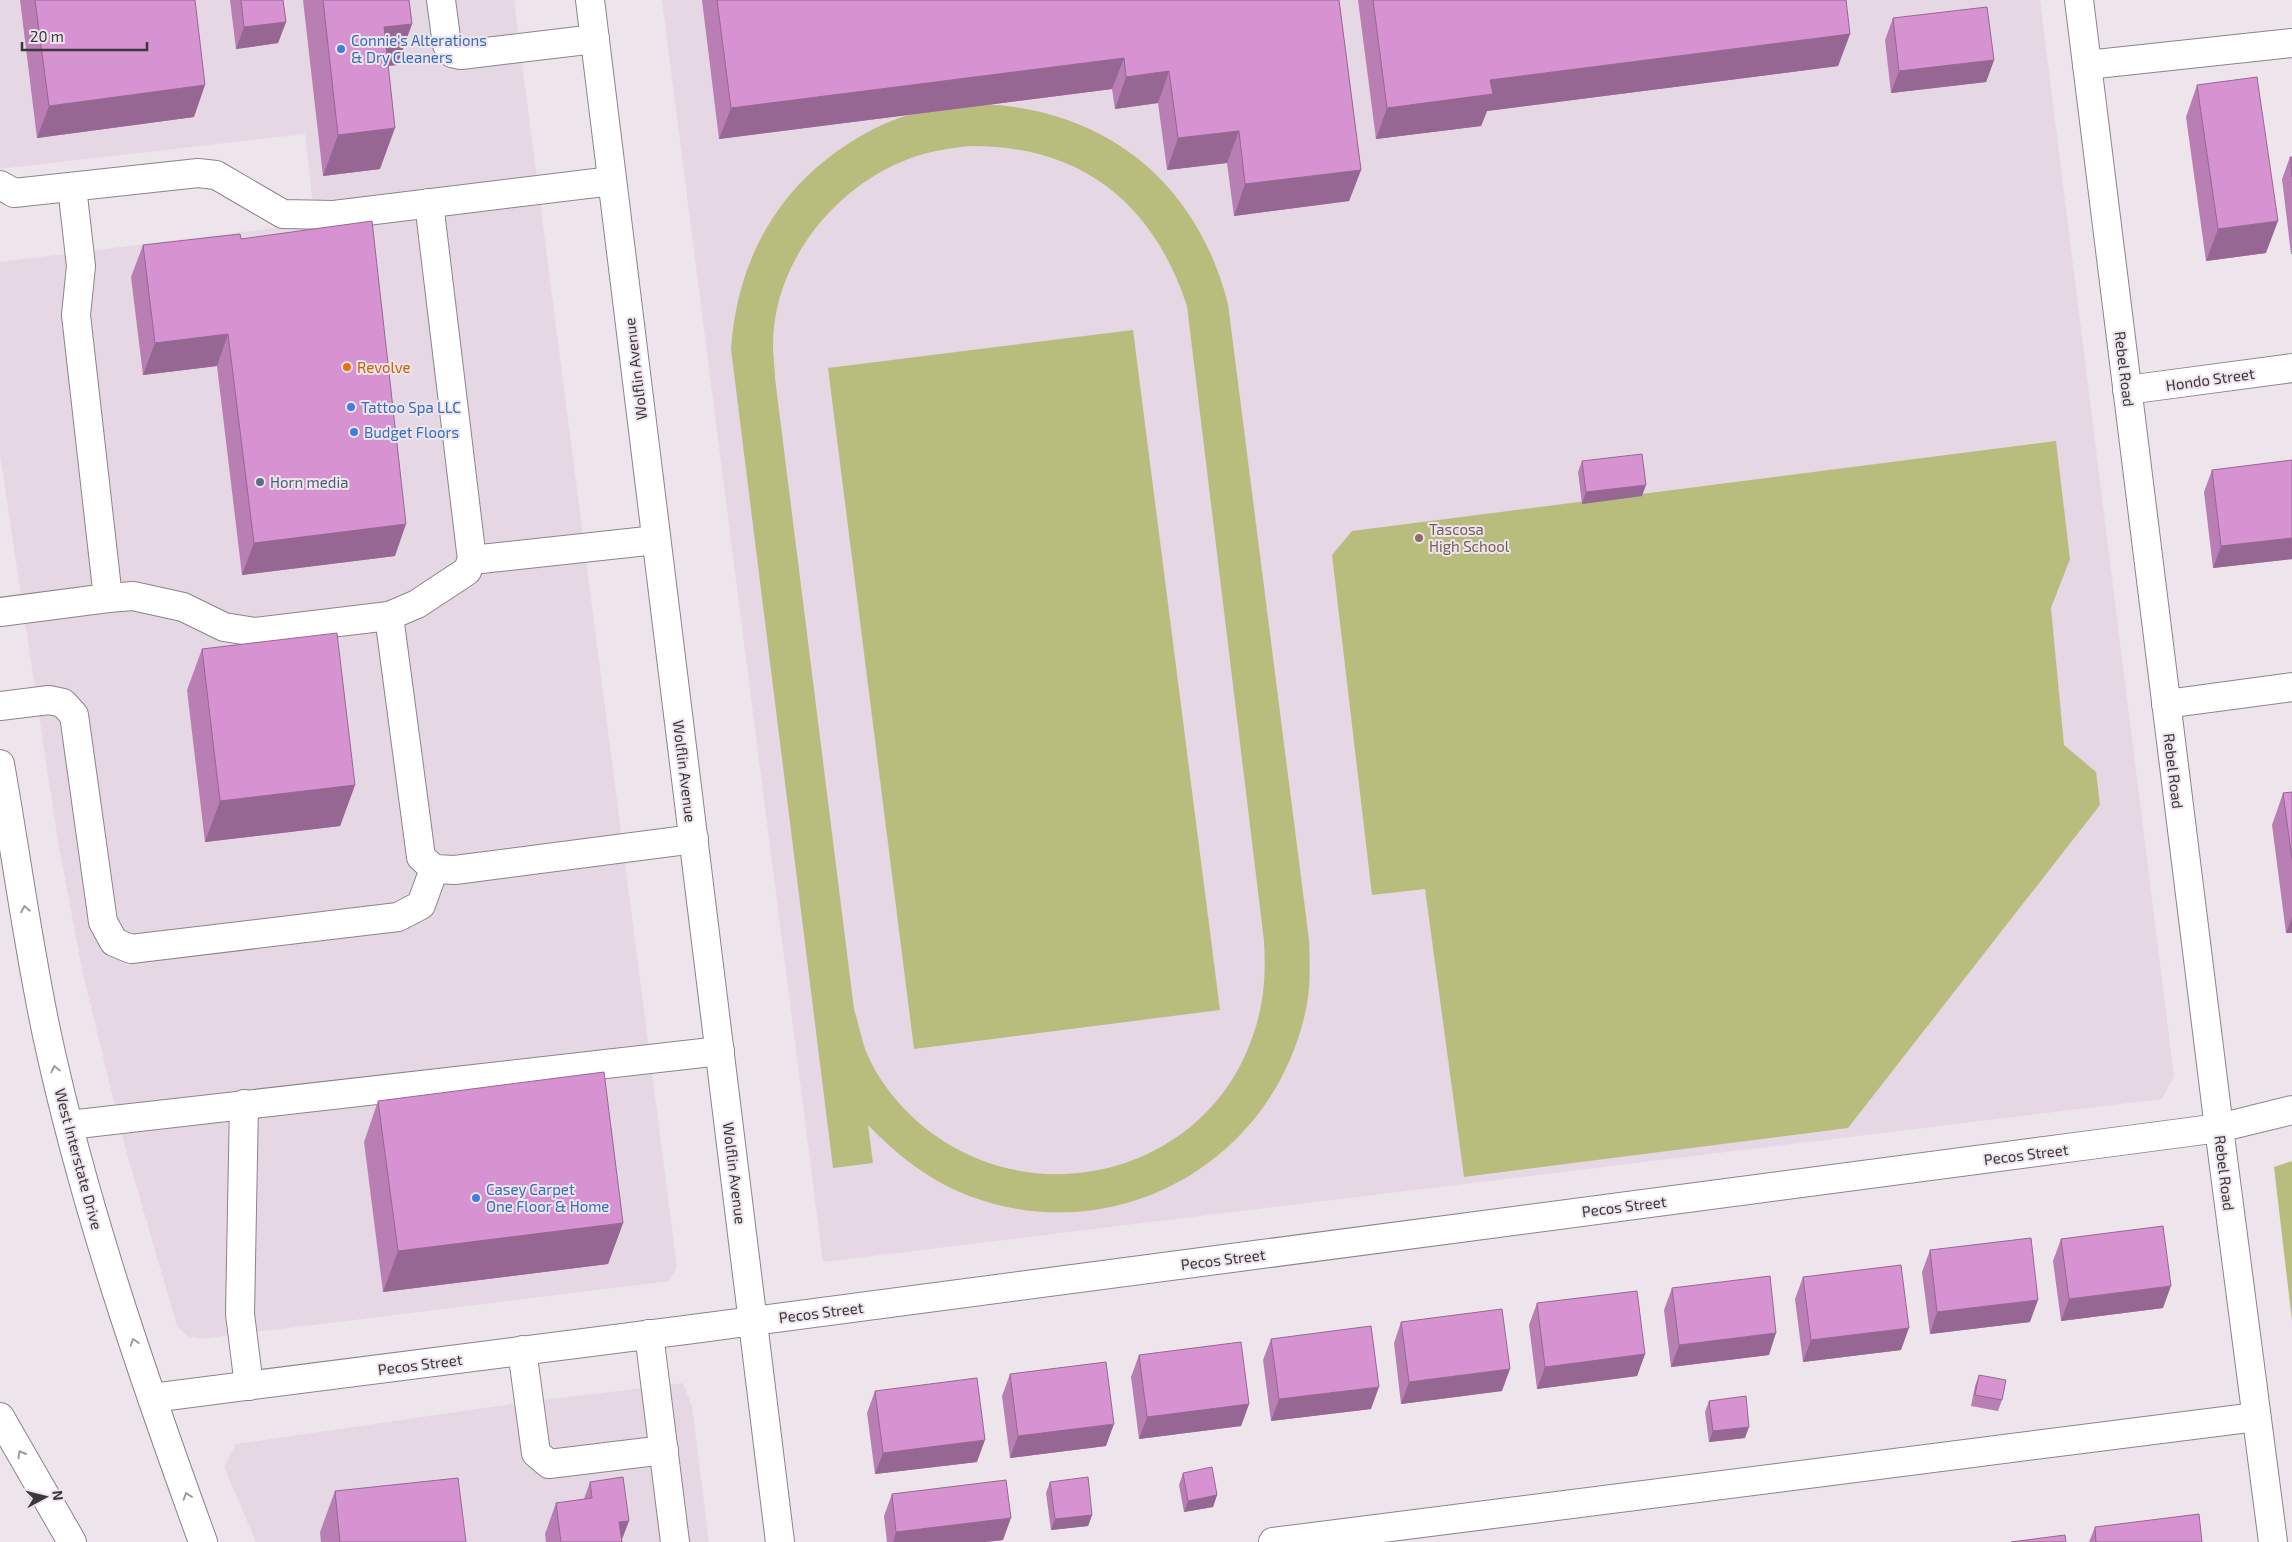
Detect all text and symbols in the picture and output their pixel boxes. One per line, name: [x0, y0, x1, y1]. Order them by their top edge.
scale bar: [22, 20, 148, 52]
text: 20 m: [30, 27, 64, 45]
place label: Connie's Alterations & Dry Cleaners: [351, 31, 487, 66]
marker: Connie's Alterations & Dry Cleaners: [335, 43, 347, 55]
street label: Wolflin Avenue: [620, 317, 650, 421]
street label: Rebel Road: [2111, 330, 2139, 408]
place label: Revolve: [357, 358, 411, 376]
marker: Revolve: [341, 361, 353, 373]
street label: Hondo Street: [2164, 364, 2256, 394]
place label: Tattoo Spa LLC: [361, 398, 461, 416]
marker: Tattoo Spa LLC: [345, 401, 357, 413]
place label: Budget Floors: [364, 423, 459, 441]
marker: Budget Floors: [348, 426, 360, 438]
place label: Horn media: [270, 473, 348, 491]
marker: Horn media: [254, 476, 266, 488]
place label: Tascosa High School: [1429, 520, 1510, 555]
marker: Tascosa High School: [1413, 532, 1425, 544]
street label: Wolflin Avenue: [670, 719, 700, 823]
street label: Rebel Road: [2160, 732, 2188, 810]
one-way arrow: [21, 905, 31, 913]
one-way arrow: [50, 1064, 61, 1073]
street label: West Interstate Drive: [51, 1086, 107, 1232]
street label: Wolflin Avenue: [720, 1121, 750, 1225]
street label: Rebel Road: [2211, 1134, 2239, 1212]
street label: Pecos Street: [1983, 1140, 2070, 1168]
place label: Casey Carpet One Floor & Home: [486, 1180, 609, 1215]
marker: Casey Carpet One Floor & Home: [470, 1192, 482, 1204]
street label: Pecos Street: [1581, 1192, 1668, 1220]
street label: Pecos Street: [1180, 1245, 1267, 1273]
street label: Pecos Street: [778, 1298, 865, 1326]
one-way arrow: [130, 1339, 140, 1347]
street label: Pecos Street: [377, 1350, 464, 1378]
one-way arrow: [18, 1451, 28, 1460]
north arrow: [20, 1472, 70, 1522]
text: N: [49, 1489, 67, 1501]
one-way arrow: [183, 1492, 193, 1501]

